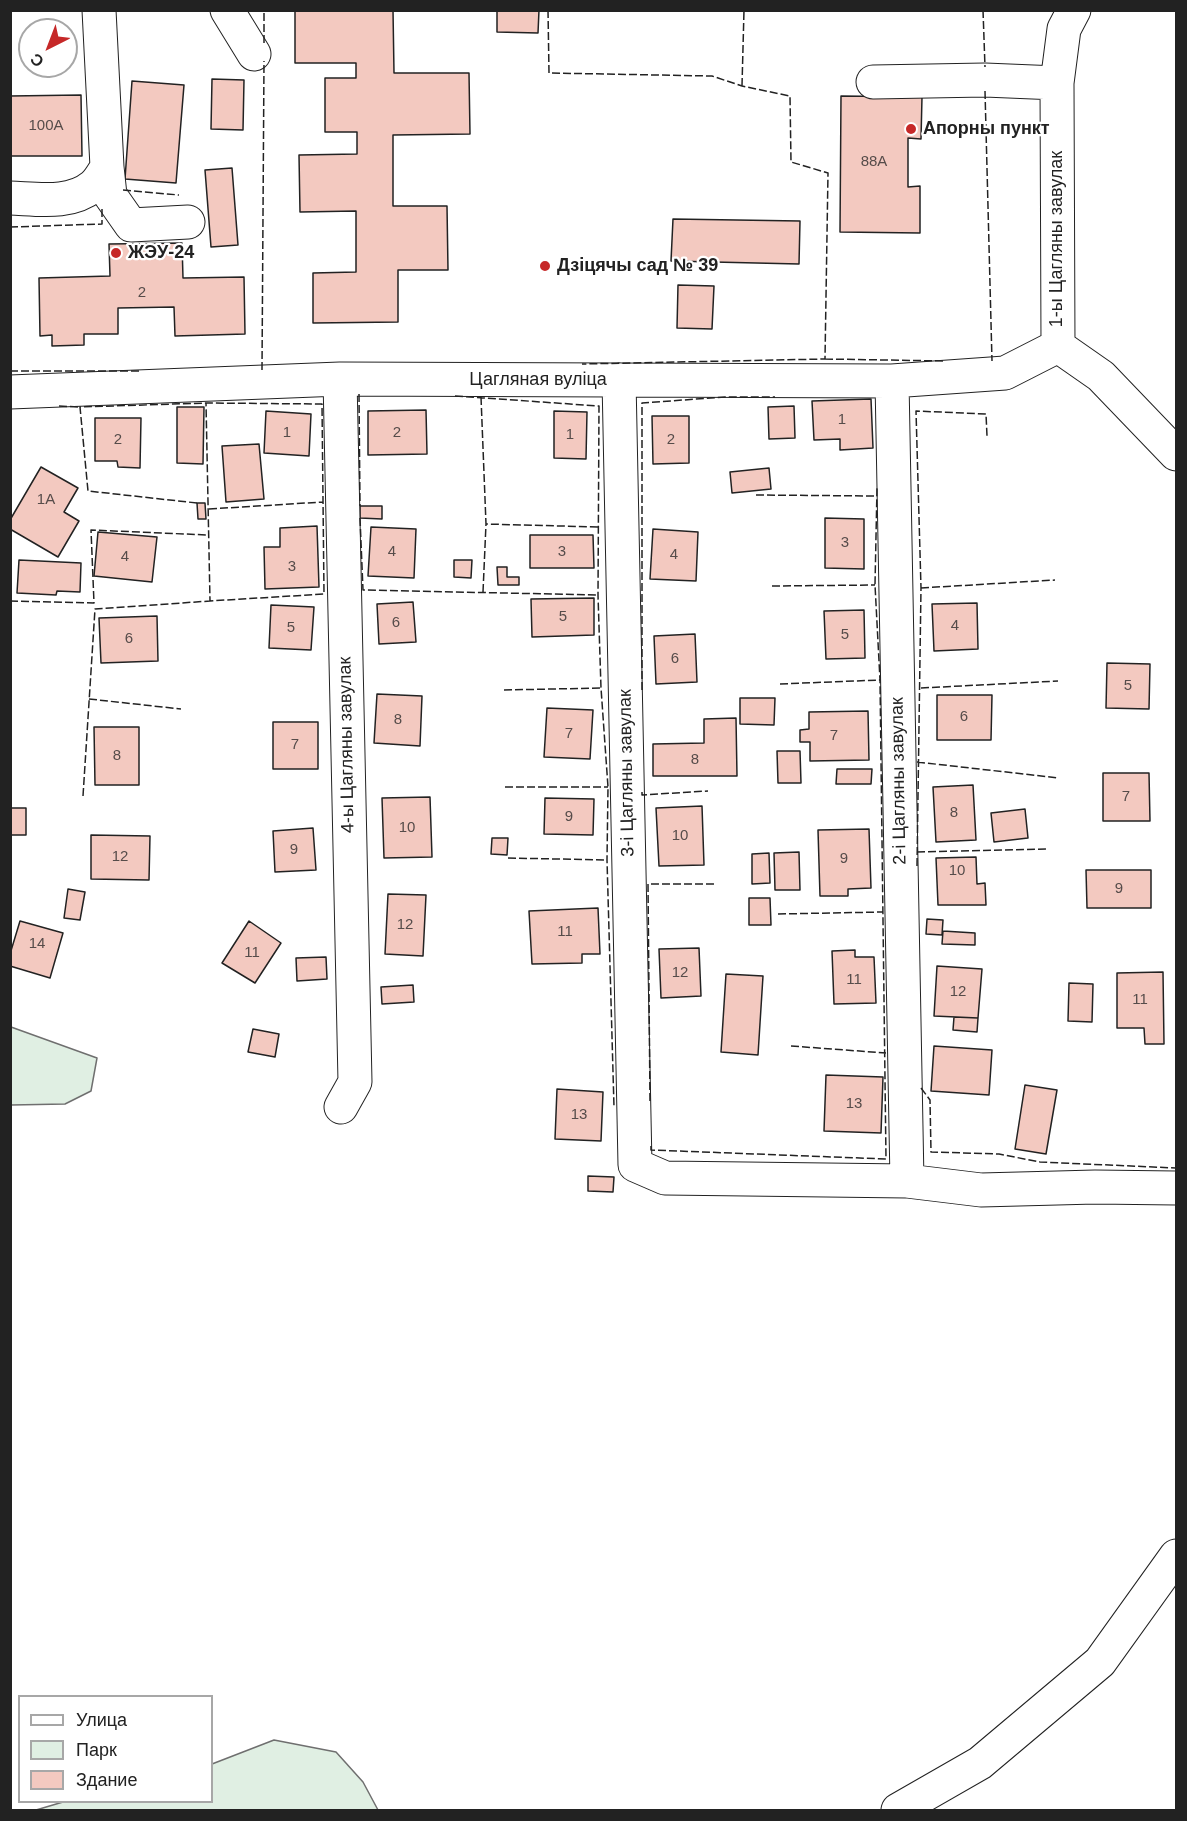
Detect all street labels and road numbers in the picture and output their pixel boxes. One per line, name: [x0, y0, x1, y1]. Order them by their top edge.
street label: 1-ы Цагляны завулак: [1046, 151, 1068, 327]
street label: Цагляная вуліца: [469, 369, 607, 391]
street label: 4-ы Цагляны завулак: [335, 657, 359, 833]
street label: 3-і Цагляны завулак: [615, 689, 639, 857]
street label: 2-і Цагляны завулак: [887, 697, 911, 865]

